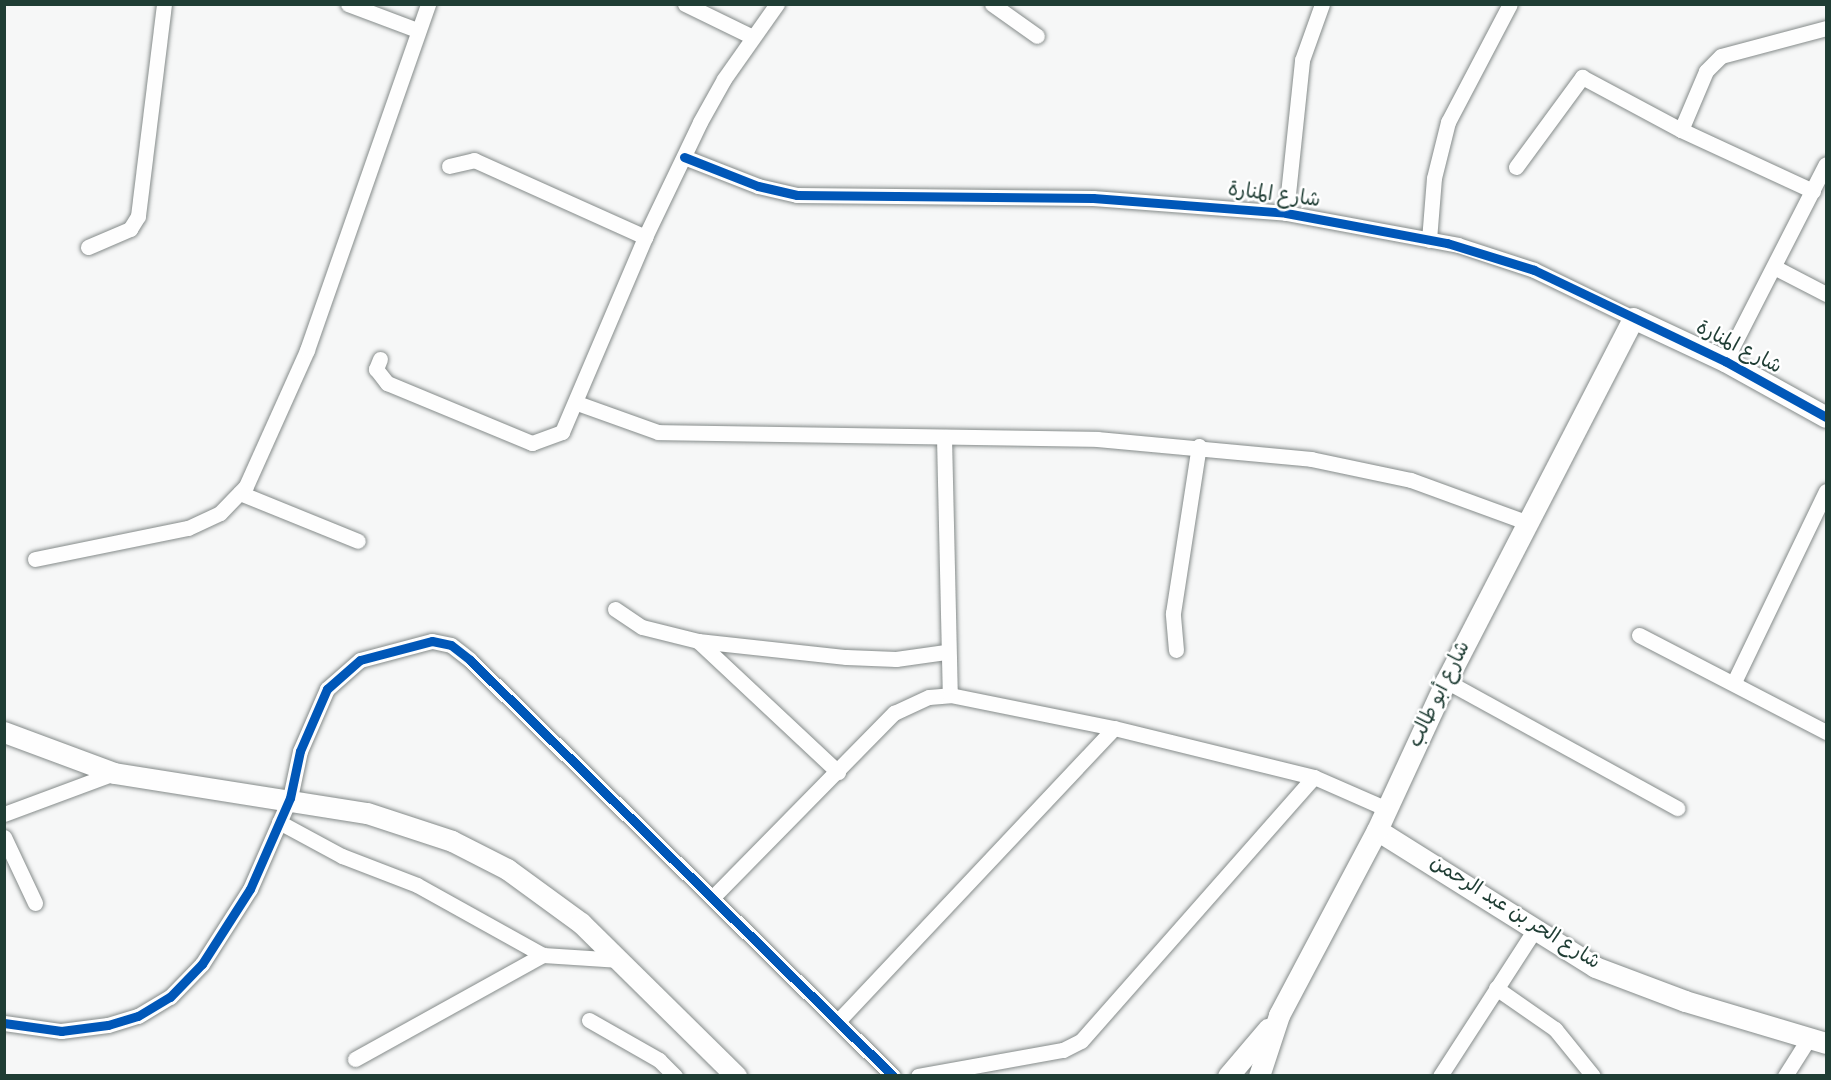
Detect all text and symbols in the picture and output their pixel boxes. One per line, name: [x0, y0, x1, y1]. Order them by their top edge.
street label: شارع المنارة: [1226, 179, 1322, 215]
street label: شارع المنارة: [1691, 317, 1785, 381]
street label: شارع أبو طالب: [1405, 638, 1477, 752]
street label: شارع الحر بن عبد الرحمن: [1424, 852, 1604, 976]

